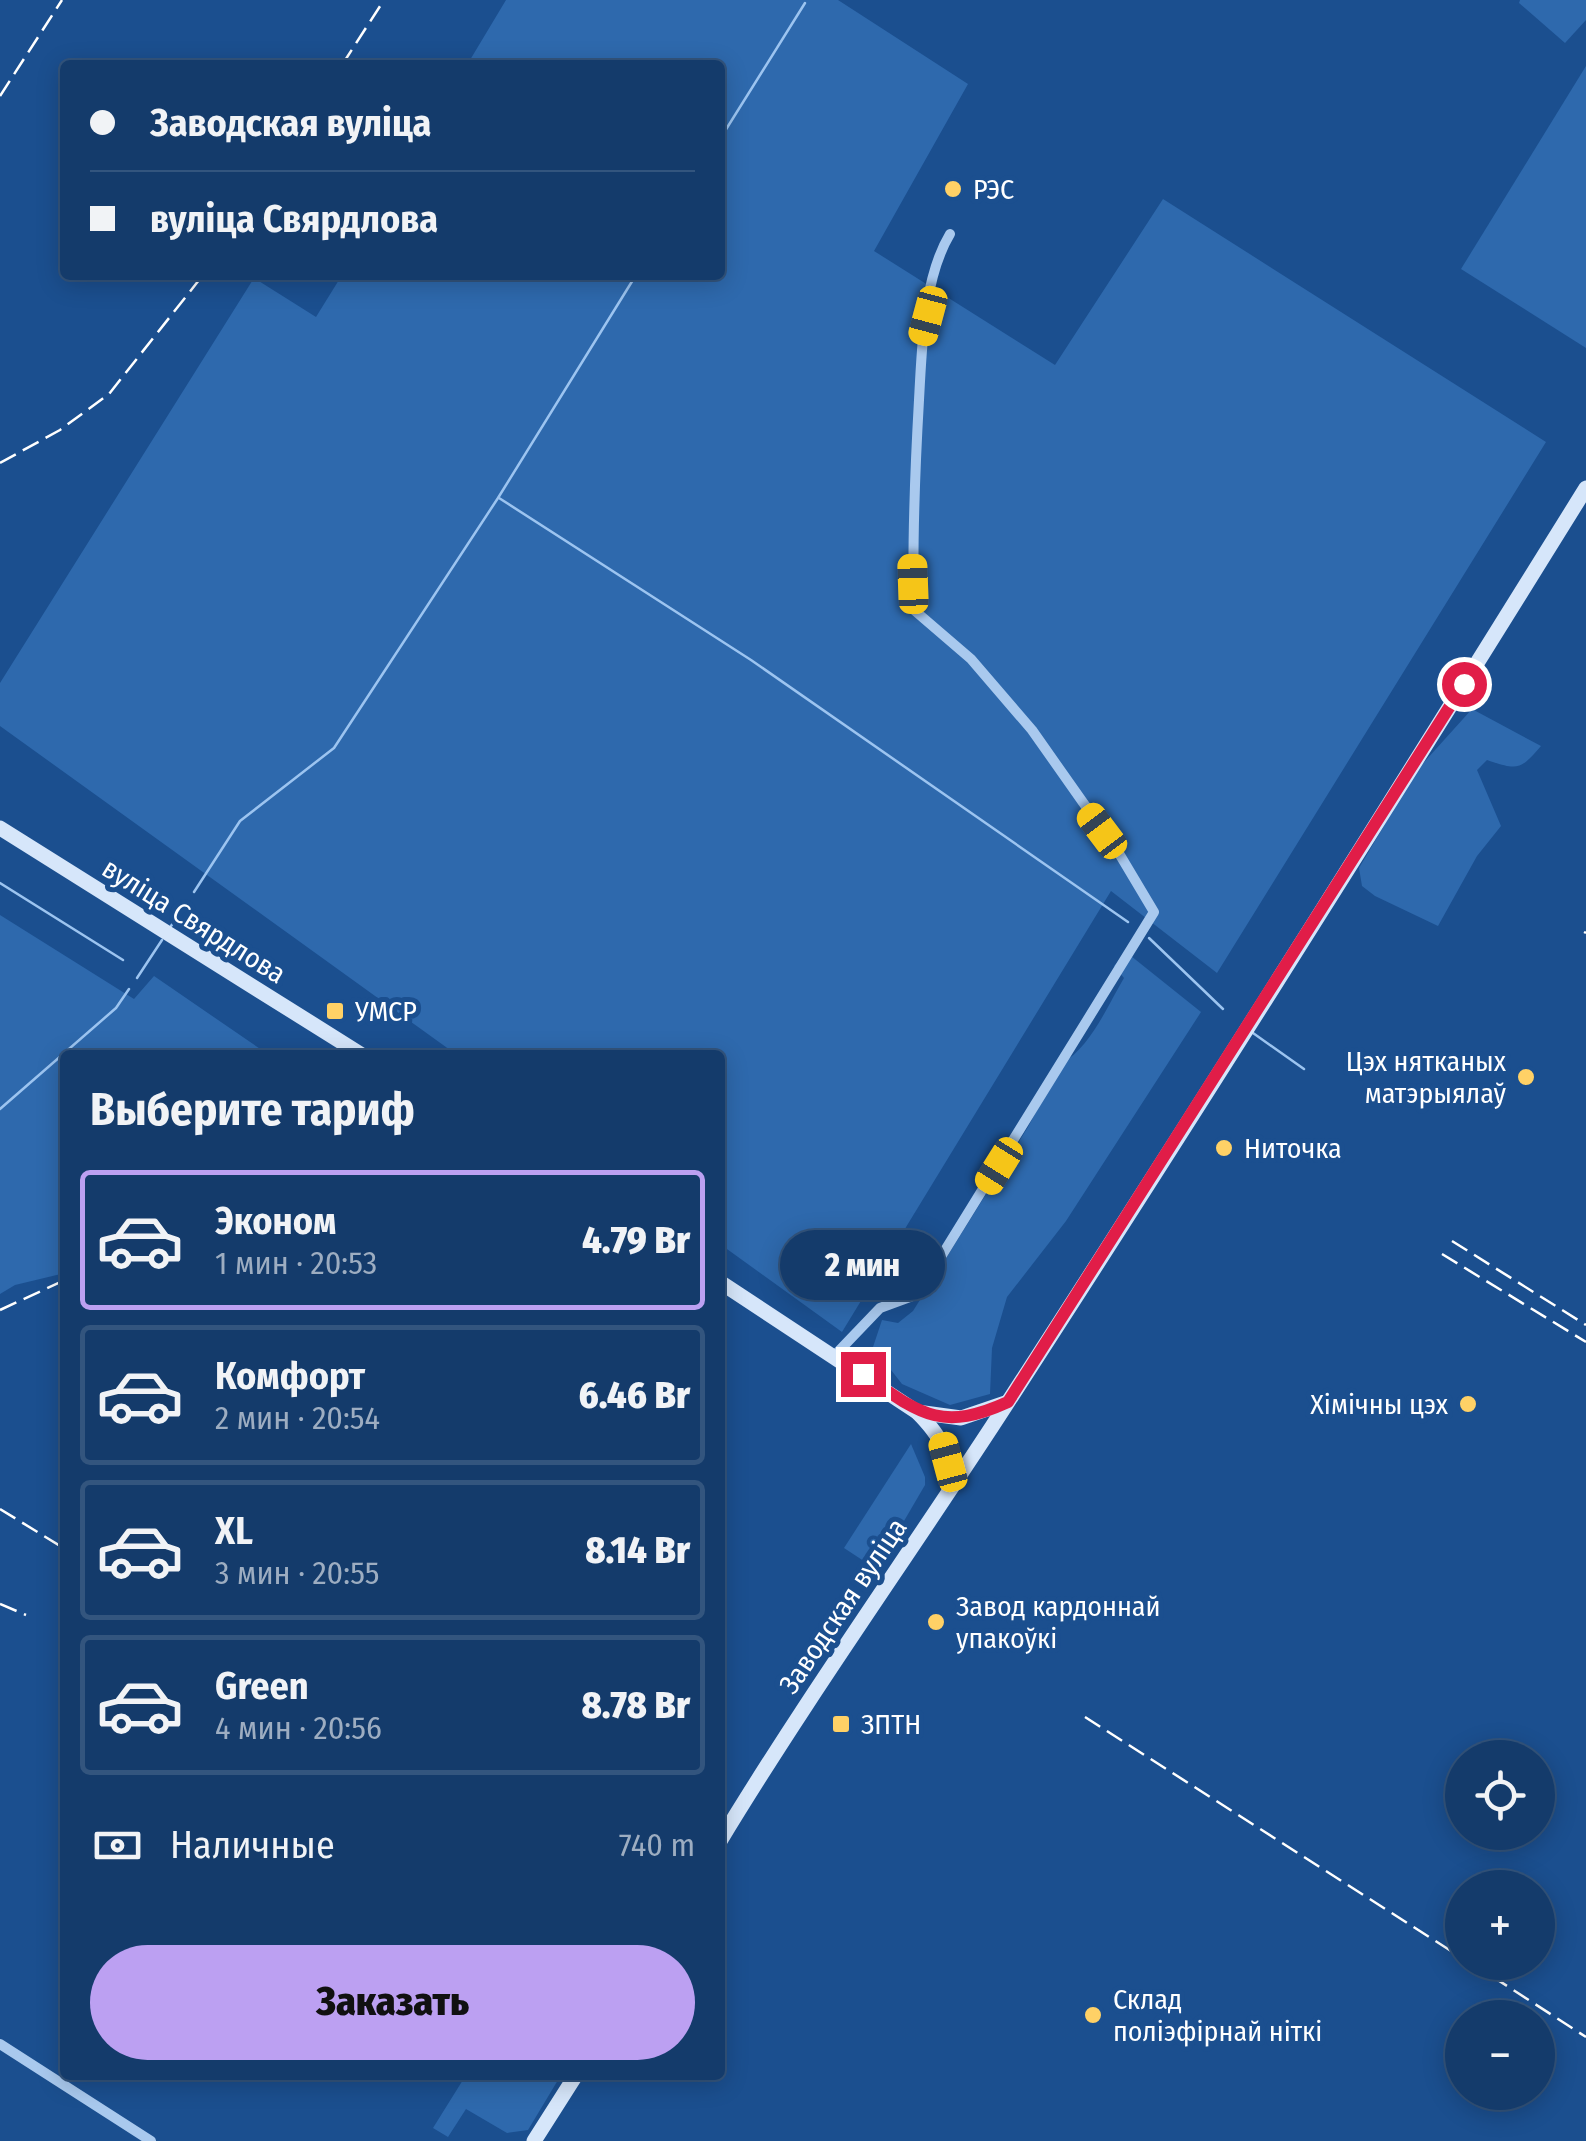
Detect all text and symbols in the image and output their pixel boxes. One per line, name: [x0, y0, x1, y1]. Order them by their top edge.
text: Заводская вуліца: [150, 100, 431, 146]
place label: РЭС: [973, 173, 1014, 206]
marker: РЭС: [942, 178, 964, 200]
text: вуліца Свярдлова: [150, 196, 438, 242]
car: [906, 283, 950, 349]
car: [897, 553, 929, 615]
route start: [1442, 662, 1487, 707]
car: [1072, 798, 1132, 864]
street label: вуліца Свярдлова: [96, 851, 292, 991]
place label: УМСР: [354, 995, 417, 1028]
marker: УМСР: [324, 1000, 346, 1022]
place label: Цэх нятканых матэрыялаў: [1346, 1045, 1507, 1110]
marker: Цэх нятканых матэрыялаў: [1515, 1066, 1537, 1088]
text: Выберите тариф: [90, 1083, 415, 1137]
place label: Ниточка: [1244, 1132, 1342, 1165]
car: [970, 1133, 1028, 1199]
marker: Ниточка: [1213, 1137, 1235, 1159]
icon: car: [95, 1195, 185, 1285]
text: Эконом: [215, 1198, 336, 1244]
text: 4.79 Br: [582, 1217, 690, 1263]
callout: 2 мин: [780, 1229, 946, 1299]
text: 1 мин · 20:53: [215, 1244, 377, 1282]
text: 2 мин: [825, 1246, 900, 1284]
icon: car: [95, 1350, 185, 1440]
route end: [841, 1352, 886, 1397]
text: Комфорт: [215, 1353, 365, 1399]
text: 6.46 Br: [579, 1372, 690, 1418]
place label: Хімічны цэх: [1310, 1388, 1449, 1421]
marker: Хімічны цэх: [1457, 1393, 1479, 1415]
text: 2 мин · 20:54: [215, 1399, 380, 1437]
car: [926, 1429, 970, 1495]
icon: car: [95, 1505, 185, 1595]
text: XL: [215, 1508, 253, 1554]
street label: Заводская вуліца: [772, 1512, 914, 1700]
text: 8.14 Br: [585, 1527, 690, 1573]
text: 3 мин · 20:55: [215, 1554, 379, 1592]
place label: Завод кардоннай упакоўкі: [956, 1590, 1161, 1655]
marker: Завод кардоннай упакоўкі: [925, 1611, 947, 1633]
icon: car: [95, 1660, 185, 1750]
text: Green: [215, 1663, 309, 1709]
text: 8.78 Br: [581, 1682, 690, 1728]
place label: ЗПТН: [861, 1708, 921, 1741]
text: 4 мин · 20:56: [215, 1709, 382, 1747]
marker: ЗПТН: [830, 1713, 852, 1735]
map controls: [1445, 1740, 1555, 2110]
button: locate: [1445, 1740, 1555, 1850]
icon: cash: [90, 1818, 145, 1873]
text: Наличные: [170, 1822, 335, 1868]
text: 740 m: [619, 1826, 695, 1864]
button: +: [1445, 1870, 1555, 1980]
button: Заказать: [90, 1945, 695, 2060]
place label: Склад поліэфірнай ніткі: [1113, 1983, 1322, 2048]
button: −: [1445, 2000, 1555, 2110]
marker: Склад поліэфірнай ніткі: [1082, 2004, 1104, 2026]

